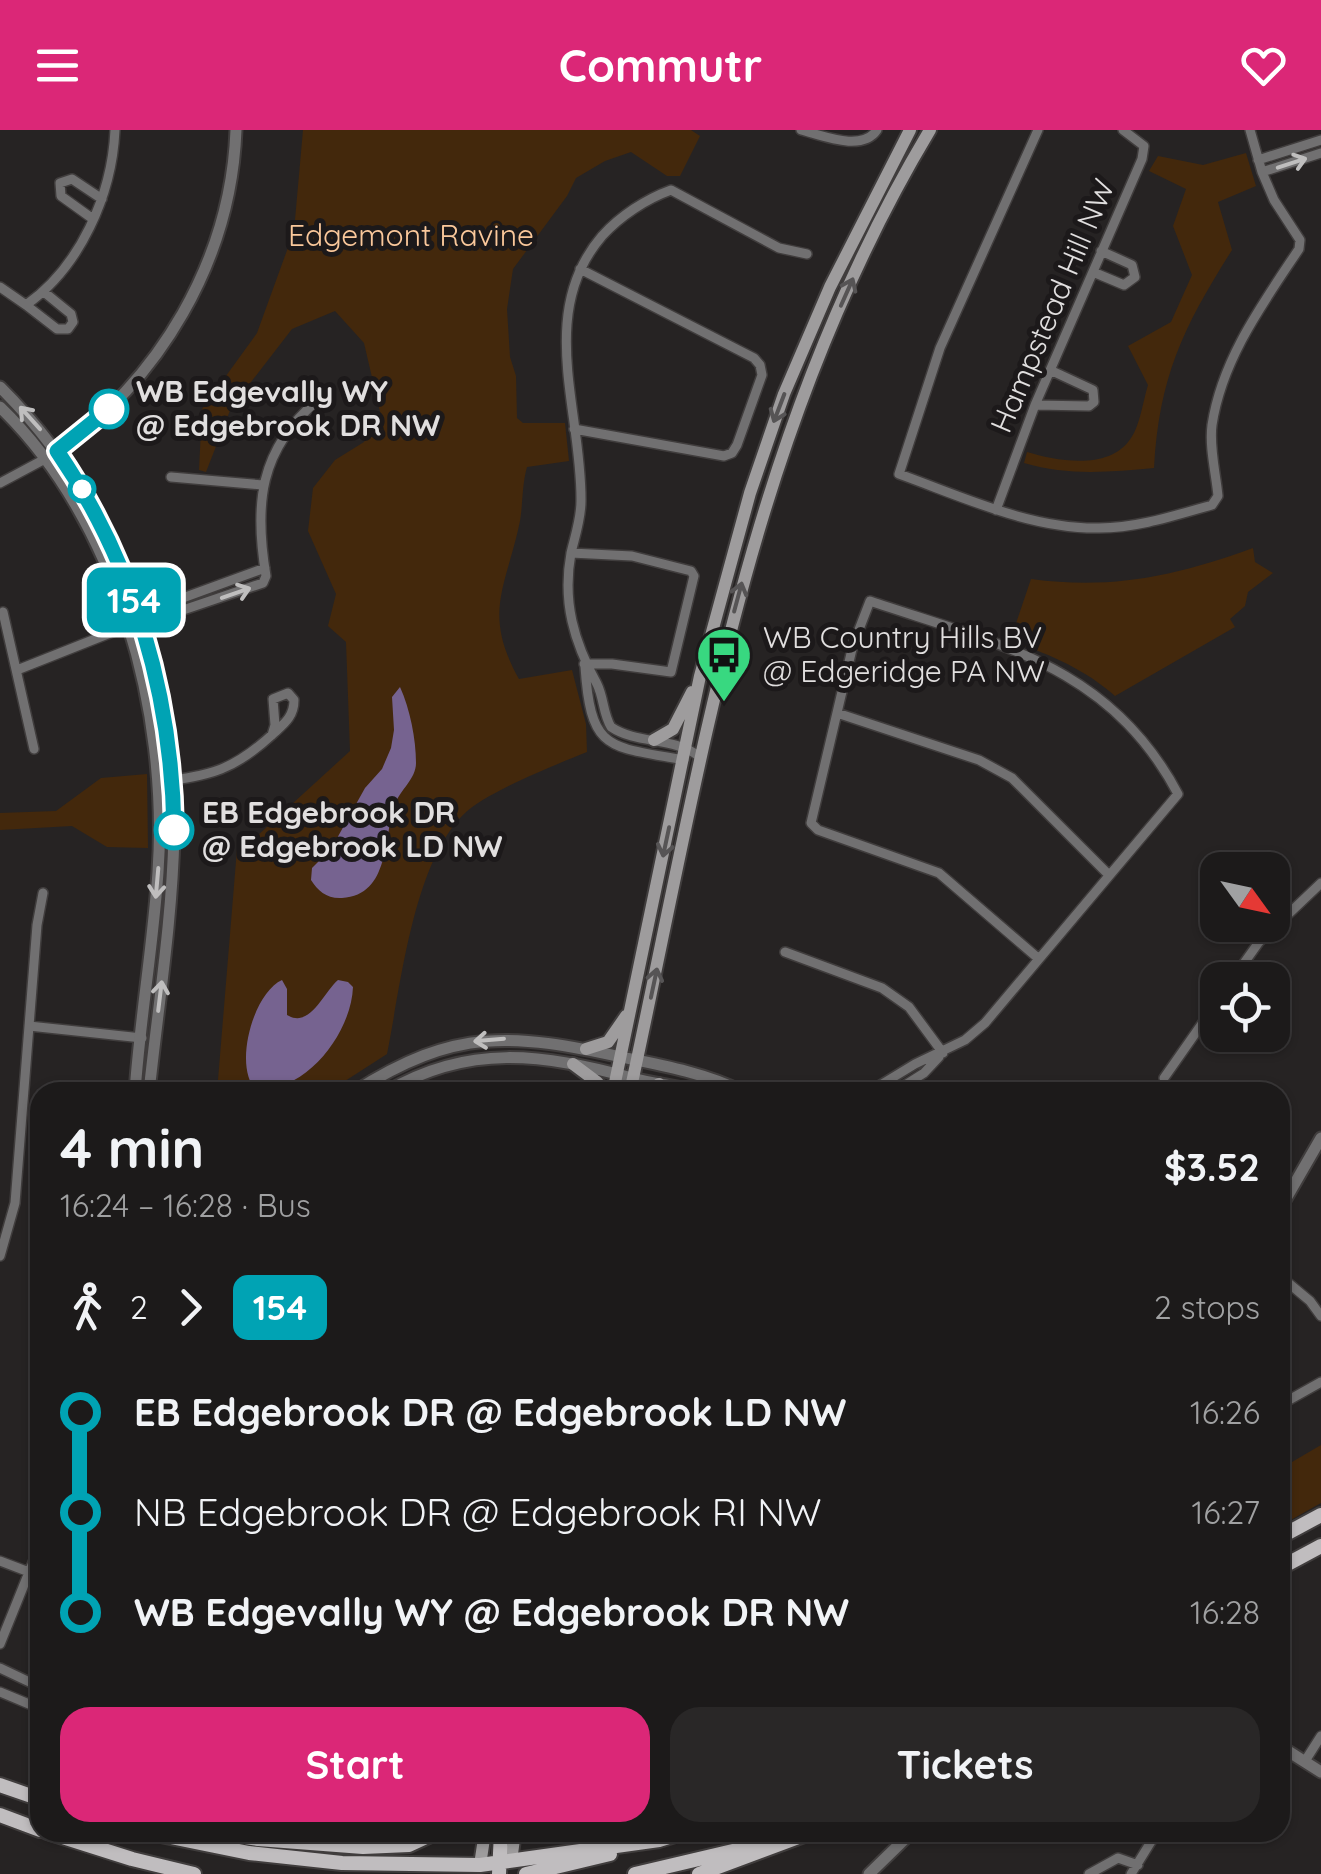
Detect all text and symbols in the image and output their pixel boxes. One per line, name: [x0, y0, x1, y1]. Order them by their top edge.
text: Commutr: [559, 37, 762, 93]
icon: menu: [30, 38, 85, 93]
icon: heart: [1236, 38, 1291, 93]
one-way arrow: [1275, 152, 1307, 170]
street label: Hampstead Hill NW: [981, 173, 1123, 438]
park label: Edgemont Ravine: [288, 216, 534, 254]
one-way arrow: [839, 277, 857, 308]
place label: WB Edgevally WY @ Edgebrook DR NW: [136, 372, 440, 444]
marker: WB Edgevally WY @ Edgebrook DR NW: [90, 390, 128, 428]
one-way arrow: [769, 392, 787, 423]
one-way arrow: [19, 406, 42, 431]
unlabelled marker: [69, 476, 95, 502]
line badge: 154: [76, 568, 192, 632]
text: 154: [107, 578, 161, 622]
one-way arrow: [729, 582, 748, 613]
one-way arrow: [220, 583, 251, 601]
place label: WB Country Hills BV @ Edgeridge PA NW: [763, 618, 1045, 690]
bus stop icon: WB Country Hills BV @ Edgeridge PA NW: [694, 625, 754, 704]
place label: EB Edgebrook DR @ Edgebrook LD NW: [202, 793, 503, 865]
marker: EB Edgebrook DR @ Edgebrook LD NW: [155, 811, 193, 849]
one-way arrow: [656, 825, 675, 857]
north arrow: [1200, 852, 1290, 942]
map controls: [1200, 852, 1290, 1052]
one-way arrow: [148, 867, 167, 899]
button: locate: [1200, 962, 1290, 1052]
one-way arrow: [645, 968, 664, 1000]
one-way arrow: [151, 980, 170, 1012]
one-way arrow: [474, 1031, 506, 1050]
text: 4 min: [60, 1113, 204, 1182]
text: $3.52: [1164, 1143, 1260, 1191]
text: 16:24 – 16:28 · Bus: [60, 1185, 311, 1225]
icon: walk: [60, 1280, 115, 1335]
icon: forward: [163, 1280, 218, 1335]
text: 154: [253, 1285, 307, 1329]
text: 2: [130, 1287, 148, 1327]
text: 2 stops: [1154, 1287, 1260, 1327]
text: EB Edgebrook DR @ Edgebrook LD NW: [134, 1388, 846, 1436]
text: 16:26: [1190, 1392, 1260, 1432]
text: NB Edgebrook DR @ Edgebrook RI NW: [134, 1488, 822, 1536]
text: 16:27: [1191, 1492, 1260, 1532]
text: WB Edgevally WY @ Edgebrook DR NW: [134, 1588, 849, 1636]
text: 16:28: [1190, 1592, 1260, 1632]
button: Start: [60, 1707, 650, 1822]
button: Tickets: [670, 1707, 1260, 1822]

